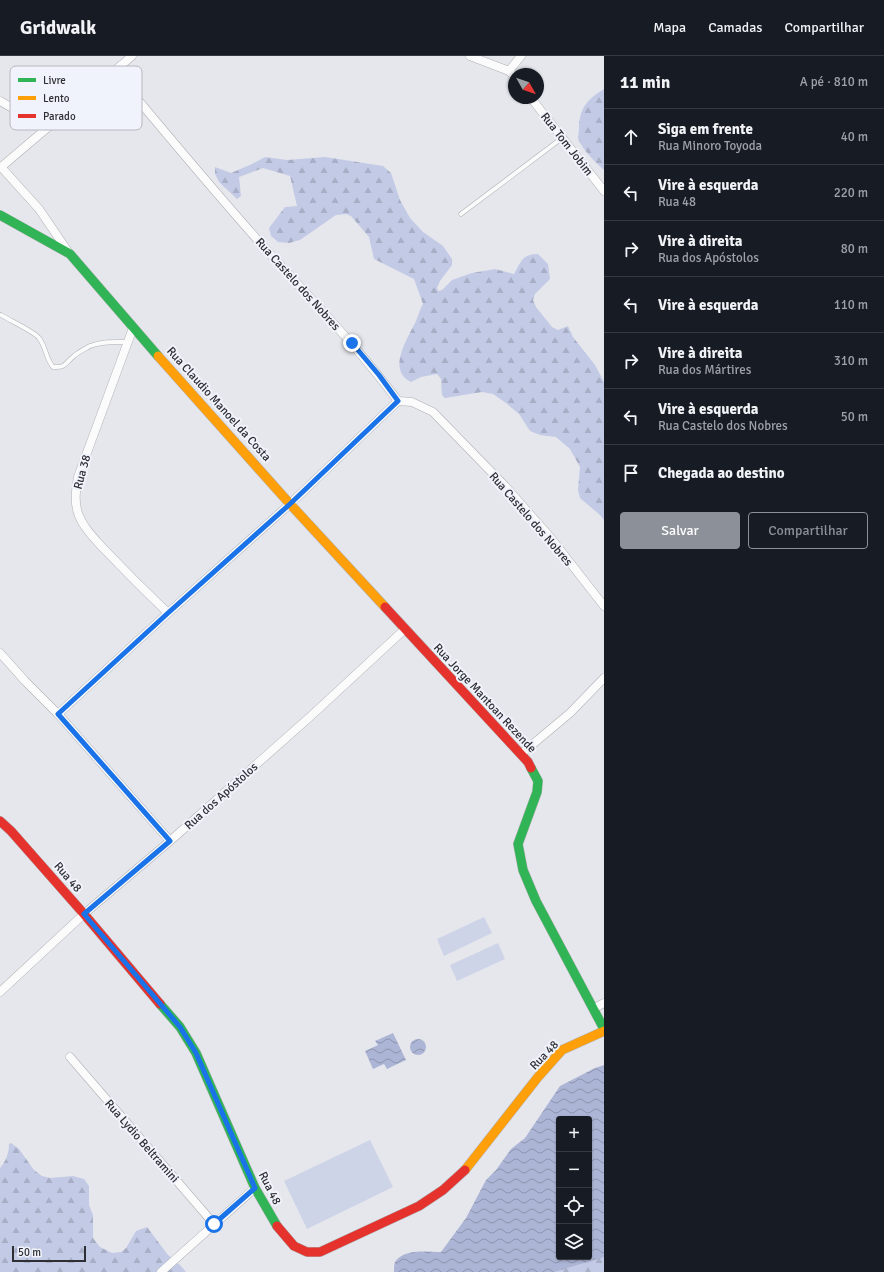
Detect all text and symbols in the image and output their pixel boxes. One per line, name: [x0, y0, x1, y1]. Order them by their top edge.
text: Gridwalk: [20, 16, 96, 40]
text: Mapa: [653, 19, 686, 36]
text: Camadas: [708, 19, 762, 36]
text: Compartilhar: [784, 19, 864, 36]
legend: [10, 66, 142, 130]
north arrow: [508, 68, 544, 104]
text: 11 min: [620, 72, 670, 93]
text: Livre: [43, 74, 66, 87]
text: A pé · 810 m: [800, 74, 868, 90]
text: Lento: [43, 92, 70, 105]
text: Parado: [43, 110, 76, 123]
street label: Rua Tom Jobim: [537, 110, 596, 179]
text: Siga em frente: [658, 120, 753, 138]
icon: ahead: [620, 126, 642, 148]
text: 40 m: [841, 129, 868, 145]
text: Rua Minoro Toyoda: [658, 138, 762, 154]
text: Vire à esquerda: [658, 176, 758, 194]
icon: left: [620, 182, 642, 204]
text: 220 m: [834, 185, 868, 201]
text: Rua 48: [658, 194, 696, 210]
text: Vire à direita: [658, 232, 742, 250]
street label: Rua Castelo dos Nobres: [252, 235, 343, 334]
icon: right: [620, 238, 642, 260]
text: 80 m: [841, 241, 868, 257]
text: Rua dos Apóstolos: [658, 250, 759, 266]
icon: left: [620, 294, 642, 316]
text: Vire à esquerda: [658, 296, 758, 314]
text: 110 m: [834, 297, 868, 313]
route end: [343, 334, 361, 352]
street label: Rua Claudio Manoel da Costa: [163, 344, 274, 465]
text: Vire à direita: [658, 344, 742, 362]
icon: right: [620, 350, 642, 372]
text: 310 m: [834, 353, 868, 369]
text: Rua dos Mártires: [658, 362, 751, 378]
text: Vire à esquerda: [658, 400, 758, 418]
icon: left: [620, 406, 642, 428]
text: 50 m: [841, 409, 868, 425]
text: Rua Castelo dos Nobres: [658, 418, 788, 434]
street label: Rua 38: [71, 453, 94, 491]
icon: arrive: [620, 462, 642, 484]
text: Chegada ao destino: [658, 464, 785, 482]
street label: Rua Castelo dos Nobres: [486, 469, 576, 569]
button: Salvar: [620, 512, 740, 549]
button: Compartilhar: [748, 512, 868, 549]
street label: Rua Jorge Mantoan Rezende: [430, 640, 539, 756]
street label: Rua dos Apóstolos: [182, 760, 261, 833]
street label: Rua 48: [50, 859, 85, 896]
street label: Rua 48: [527, 1037, 562, 1073]
street label: Rua Lydio Beltramini: [101, 1097, 182, 1186]
map controls: [556, 1116, 592, 1260]
button: +: [556, 1116, 592, 1152]
button: −: [556, 1152, 592, 1188]
street label: Rua 48: [255, 1169, 284, 1207]
button: locate: [556, 1188, 592, 1224]
route start: [205, 1215, 223, 1233]
button: layers: [556, 1224, 592, 1260]
scale bar: [12, 1244, 86, 1263]
text: 50 m: [18, 1246, 41, 1259]

